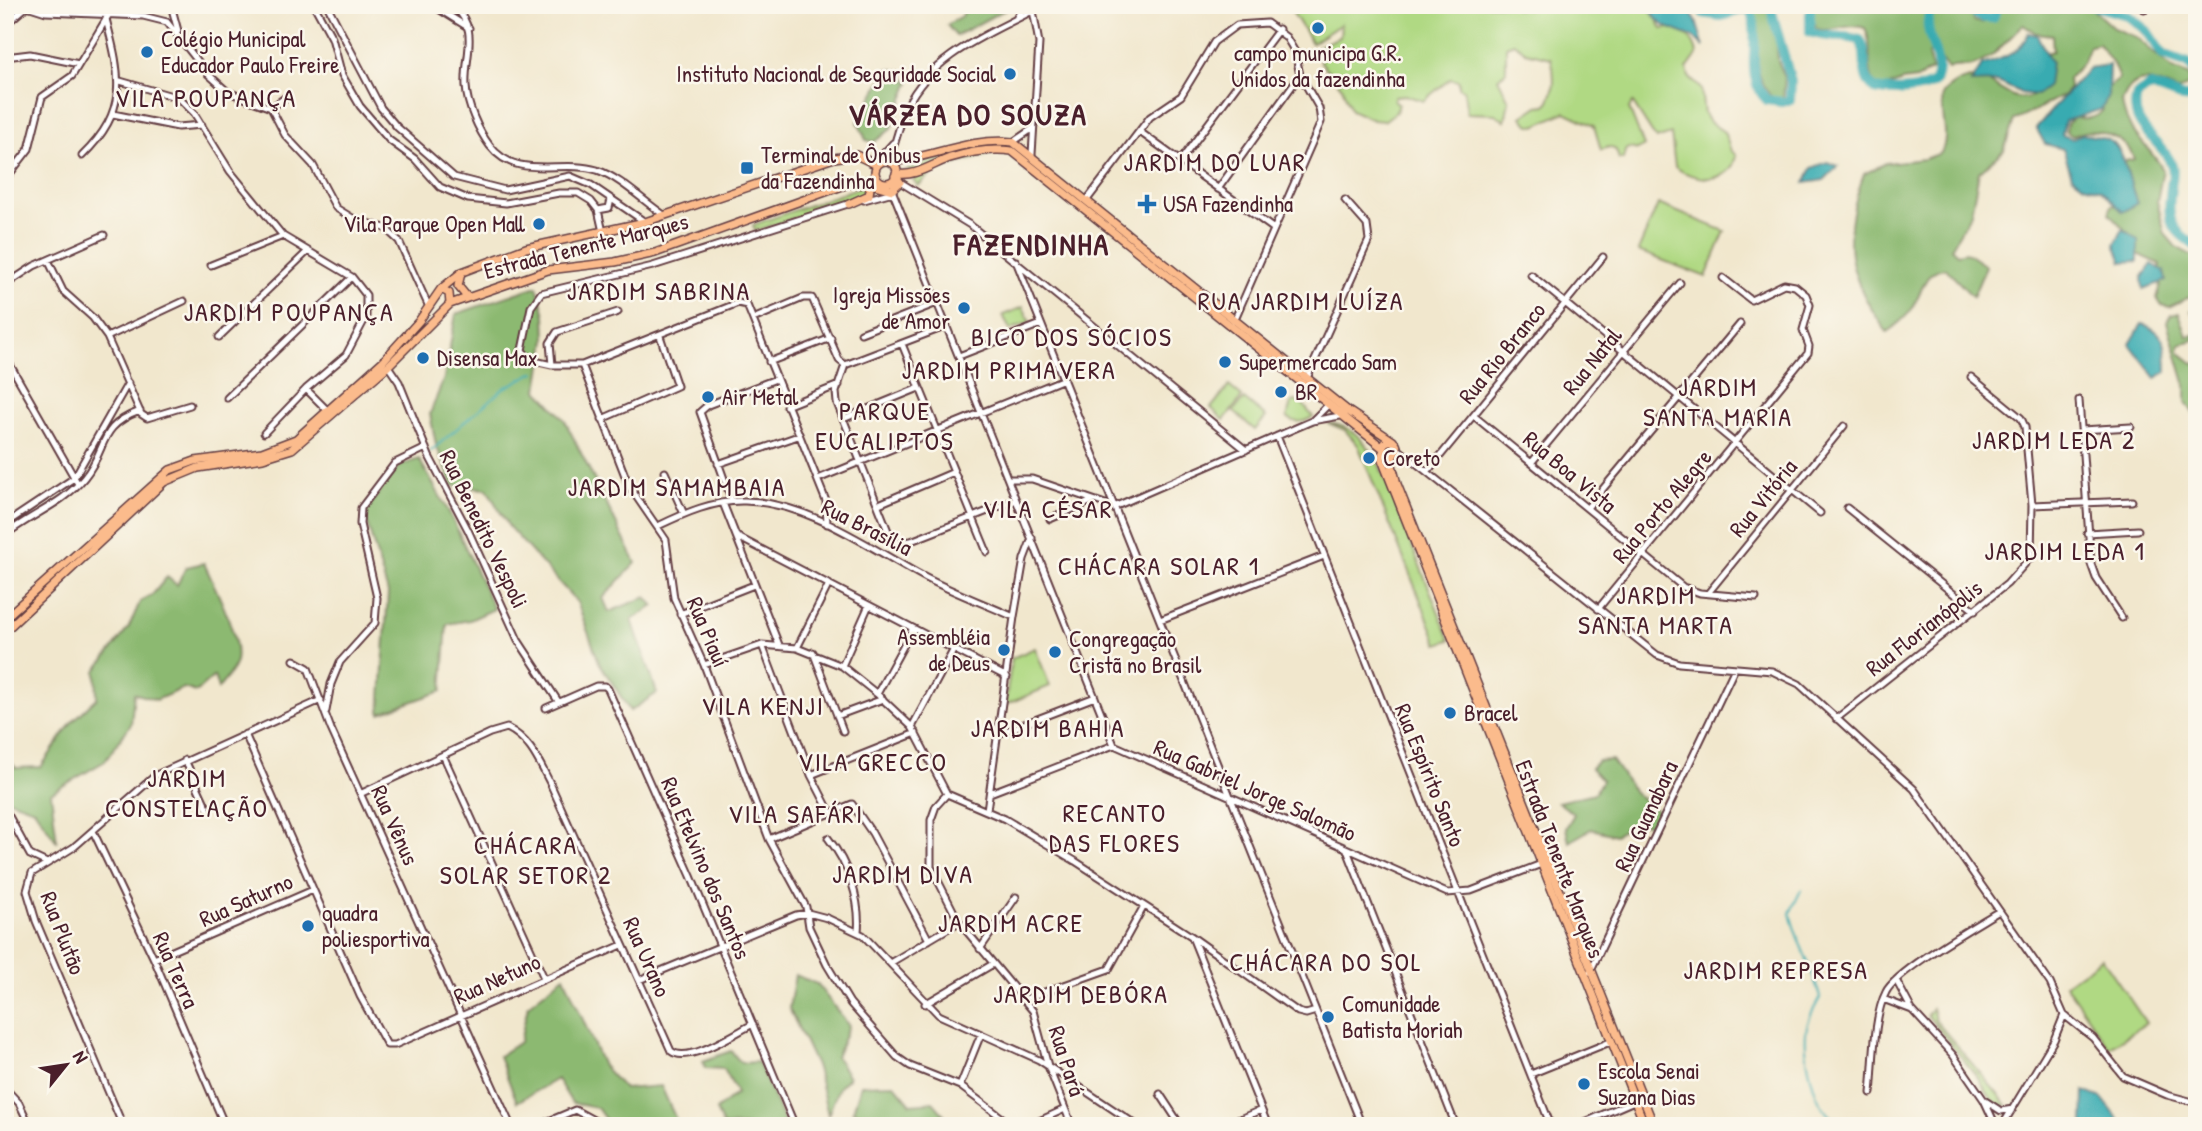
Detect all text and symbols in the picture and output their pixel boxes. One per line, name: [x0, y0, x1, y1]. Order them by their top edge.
marker: campo municipa G.R. Unidos da fazendinha: [1310, 20, 1326, 36]
place label: Colégio Municipal Educador Paulo Freire: [161, 23, 339, 80]
place label: campo municipa G.R. Unidos da fazendinha: [1231, 37, 1405, 94]
marker: Colégio Municipal Educador Paulo Freire: [139, 44, 155, 60]
place label: Instituto Nacional de Seguridade Social: [676, 58, 997, 89]
marker: Instituto Nacional de Seguridade Social: [1002, 66, 1018, 82]
district label: VILA POUPANÇA: [115, 80, 297, 115]
district label: VÁRZEA DO SOUZA: [848, 94, 1088, 134]
place label: Terminal de Ônibus da Fazendinha: [761, 139, 921, 196]
district label: JARDIM DO LUAR: [1123, 144, 1307, 179]
marker: Terminal de Ônibus da Fazendinha: [739, 160, 755, 176]
place label: USA Fazendinha: [1163, 188, 1293, 219]
marker: USA Fazendinha: [1137, 194, 1157, 214]
street label: Estrada Tenente Marques: [480, 205, 692, 286]
place label: Vila Parque Open Mall: [343, 208, 526, 239]
marker: Vila Parque Open Mall: [531, 216, 547, 232]
district label: FAZENDINHA: [953, 224, 1110, 264]
district label: JARDIM SABRINA: [567, 273, 751, 308]
place label: Igreja Missões de Amor: [833, 279, 950, 336]
district label: RUA JARDIM LUÍZA: [1198, 283, 1404, 318]
district label: JARDIM POUPANÇA: [183, 294, 395, 329]
street label: Rua Rio Branco: [1451, 295, 1552, 410]
marker: Igreja Missões de Amor: [956, 300, 972, 316]
district label: BICO DOS SÓCIOS: [971, 319, 1173, 354]
street label: Rua Natal: [1555, 320, 1629, 401]
place label: Disensa Max: [437, 342, 538, 373]
place label: Supermercado Sam: [1239, 346, 1397, 377]
marker: Disensa Max: [415, 350, 431, 366]
district label: JARDIM PRIMAVERA: [901, 352, 1117, 387]
marker: Supermercado Sam: [1217, 354, 1233, 370]
district label: JARDIM SANTA MARIA: [1643, 369, 1793, 434]
place label: BR: [1295, 376, 1317, 407]
place label: Air Metal: [722, 381, 799, 412]
marker: BR: [1273, 384, 1289, 400]
marker: Air Metal: [700, 389, 716, 405]
district label: PARQUE EUCALIPTOS: [815, 393, 955, 458]
district label: JARDIM LEDA 2: [1972, 422, 2136, 457]
street label: Rua Boa Vista: [1517, 423, 1624, 520]
place label: Coreto: [1383, 442, 1440, 473]
street label: Rua Porto Alegre: [1605, 442, 1719, 569]
street label: Rua Benedito Vespoli: [433, 445, 536, 613]
marker: Coreto: [1361, 450, 1377, 466]
street label: Rua Vitória: [1722, 452, 1804, 543]
district label: JARDIM SAMAMBAIA: [568, 469, 786, 504]
street label: Rua Brasília: [817, 491, 918, 563]
district label: VILA CÉSAR: [982, 491, 1114, 526]
district label: JARDIM LEDA 1: [1984, 533, 2146, 568]
district label: CHÁCARA SOLAR 1: [1058, 548, 1260, 583]
street label: Rua Florianópolis: [1859, 572, 1988, 683]
district label: JARDIM SANTA MARTA: [1578, 577, 1734, 642]
street label: Rua Piauí: [680, 592, 737, 672]
place label: Assembléia de Deus: [897, 621, 990, 678]
place label: Congregação Cristã no Brasil: [1069, 623, 1202, 680]
marker: Assembléia de Deus: [996, 642, 1012, 658]
marker: Congregação Cristã no Brasil: [1047, 644, 1063, 660]
district label: VILA KENJI: [701, 688, 825, 723]
place label: Bracel: [1464, 697, 1519, 728]
street label: Rua Espírito Santo: [1388, 699, 1473, 851]
marker: Bracel: [1442, 705, 1458, 721]
district label: JARDIM BAHIA: [971, 710, 1125, 745]
street label: Rua Gabriel Jorge Salomão: [1149, 731, 1361, 848]
district label: VILA GRECCO: [798, 744, 948, 779]
street label: Estrada Tenente Marques: [1508, 755, 1613, 962]
street label: Rua Guanabara: [1606, 755, 1685, 876]
district label: JARDIM CONSTELAÇÃO: [105, 760, 269, 825]
street label: Rua Etelvino dos Santos: [654, 772, 759, 964]
street label: Rua Vênus: [364, 780, 427, 870]
district label: RECANTO DAS FLORES: [1049, 795, 1181, 860]
district label: VILA SAFÁRI: [728, 796, 864, 831]
district label: CHÁCARA SOLAR SETOR 2: [440, 827, 612, 892]
district label: JARDIM DIVA: [832, 856, 974, 891]
street label: Rua Saturno: [194, 865, 297, 934]
street label: Rua Plutão: [33, 887, 93, 979]
place label: quadra poliesportiva: [322, 897, 430, 954]
district label: JARDIM ACRE: [938, 905, 1084, 940]
street label: Rua Urano: [616, 912, 679, 1002]
marker: quadra poliesportiva: [300, 918, 316, 934]
street label: Rua Terra: [146, 927, 207, 1013]
district label: CHÁCARA DO SOL: [1229, 944, 1423, 979]
street label: Rua Netuno: [448, 946, 545, 1011]
district label: JARDIM REPRESA: [1683, 952, 1869, 987]
district label: JARDIM DEBÓRA: [993, 976, 1169, 1011]
place label: Comunidade Batista Moriah: [1342, 988, 1463, 1045]
marker: Comunidade Batista Moriah: [1320, 1009, 1336, 1025]
street label: Rua Pará: [1042, 1022, 1093, 1100]
north arrow: [32, 1030, 102, 1100]
text: N: [67, 1046, 95, 1067]
place label: Escola Senai Suzana Dias: [1598, 1055, 1700, 1112]
marker: Escola Senai Suzana Dias: [1576, 1076, 1592, 1092]

